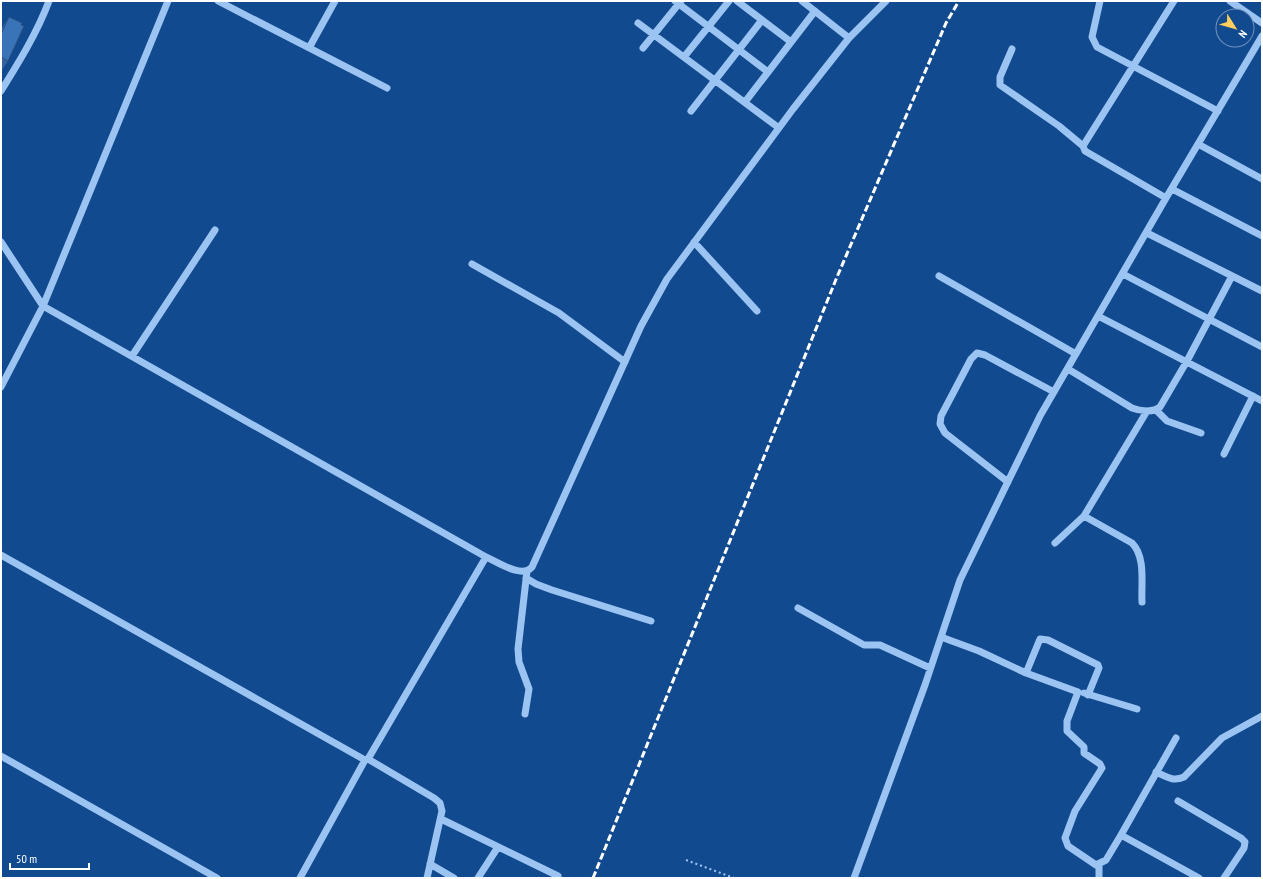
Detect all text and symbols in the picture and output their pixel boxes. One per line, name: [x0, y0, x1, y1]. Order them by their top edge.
north arrow: [1215, 8, 1255, 48]
text: N: [1236, 27, 1250, 41]
scale bar: [10, 845, 89, 871]
text: 50 m: [16, 851, 37, 866]

